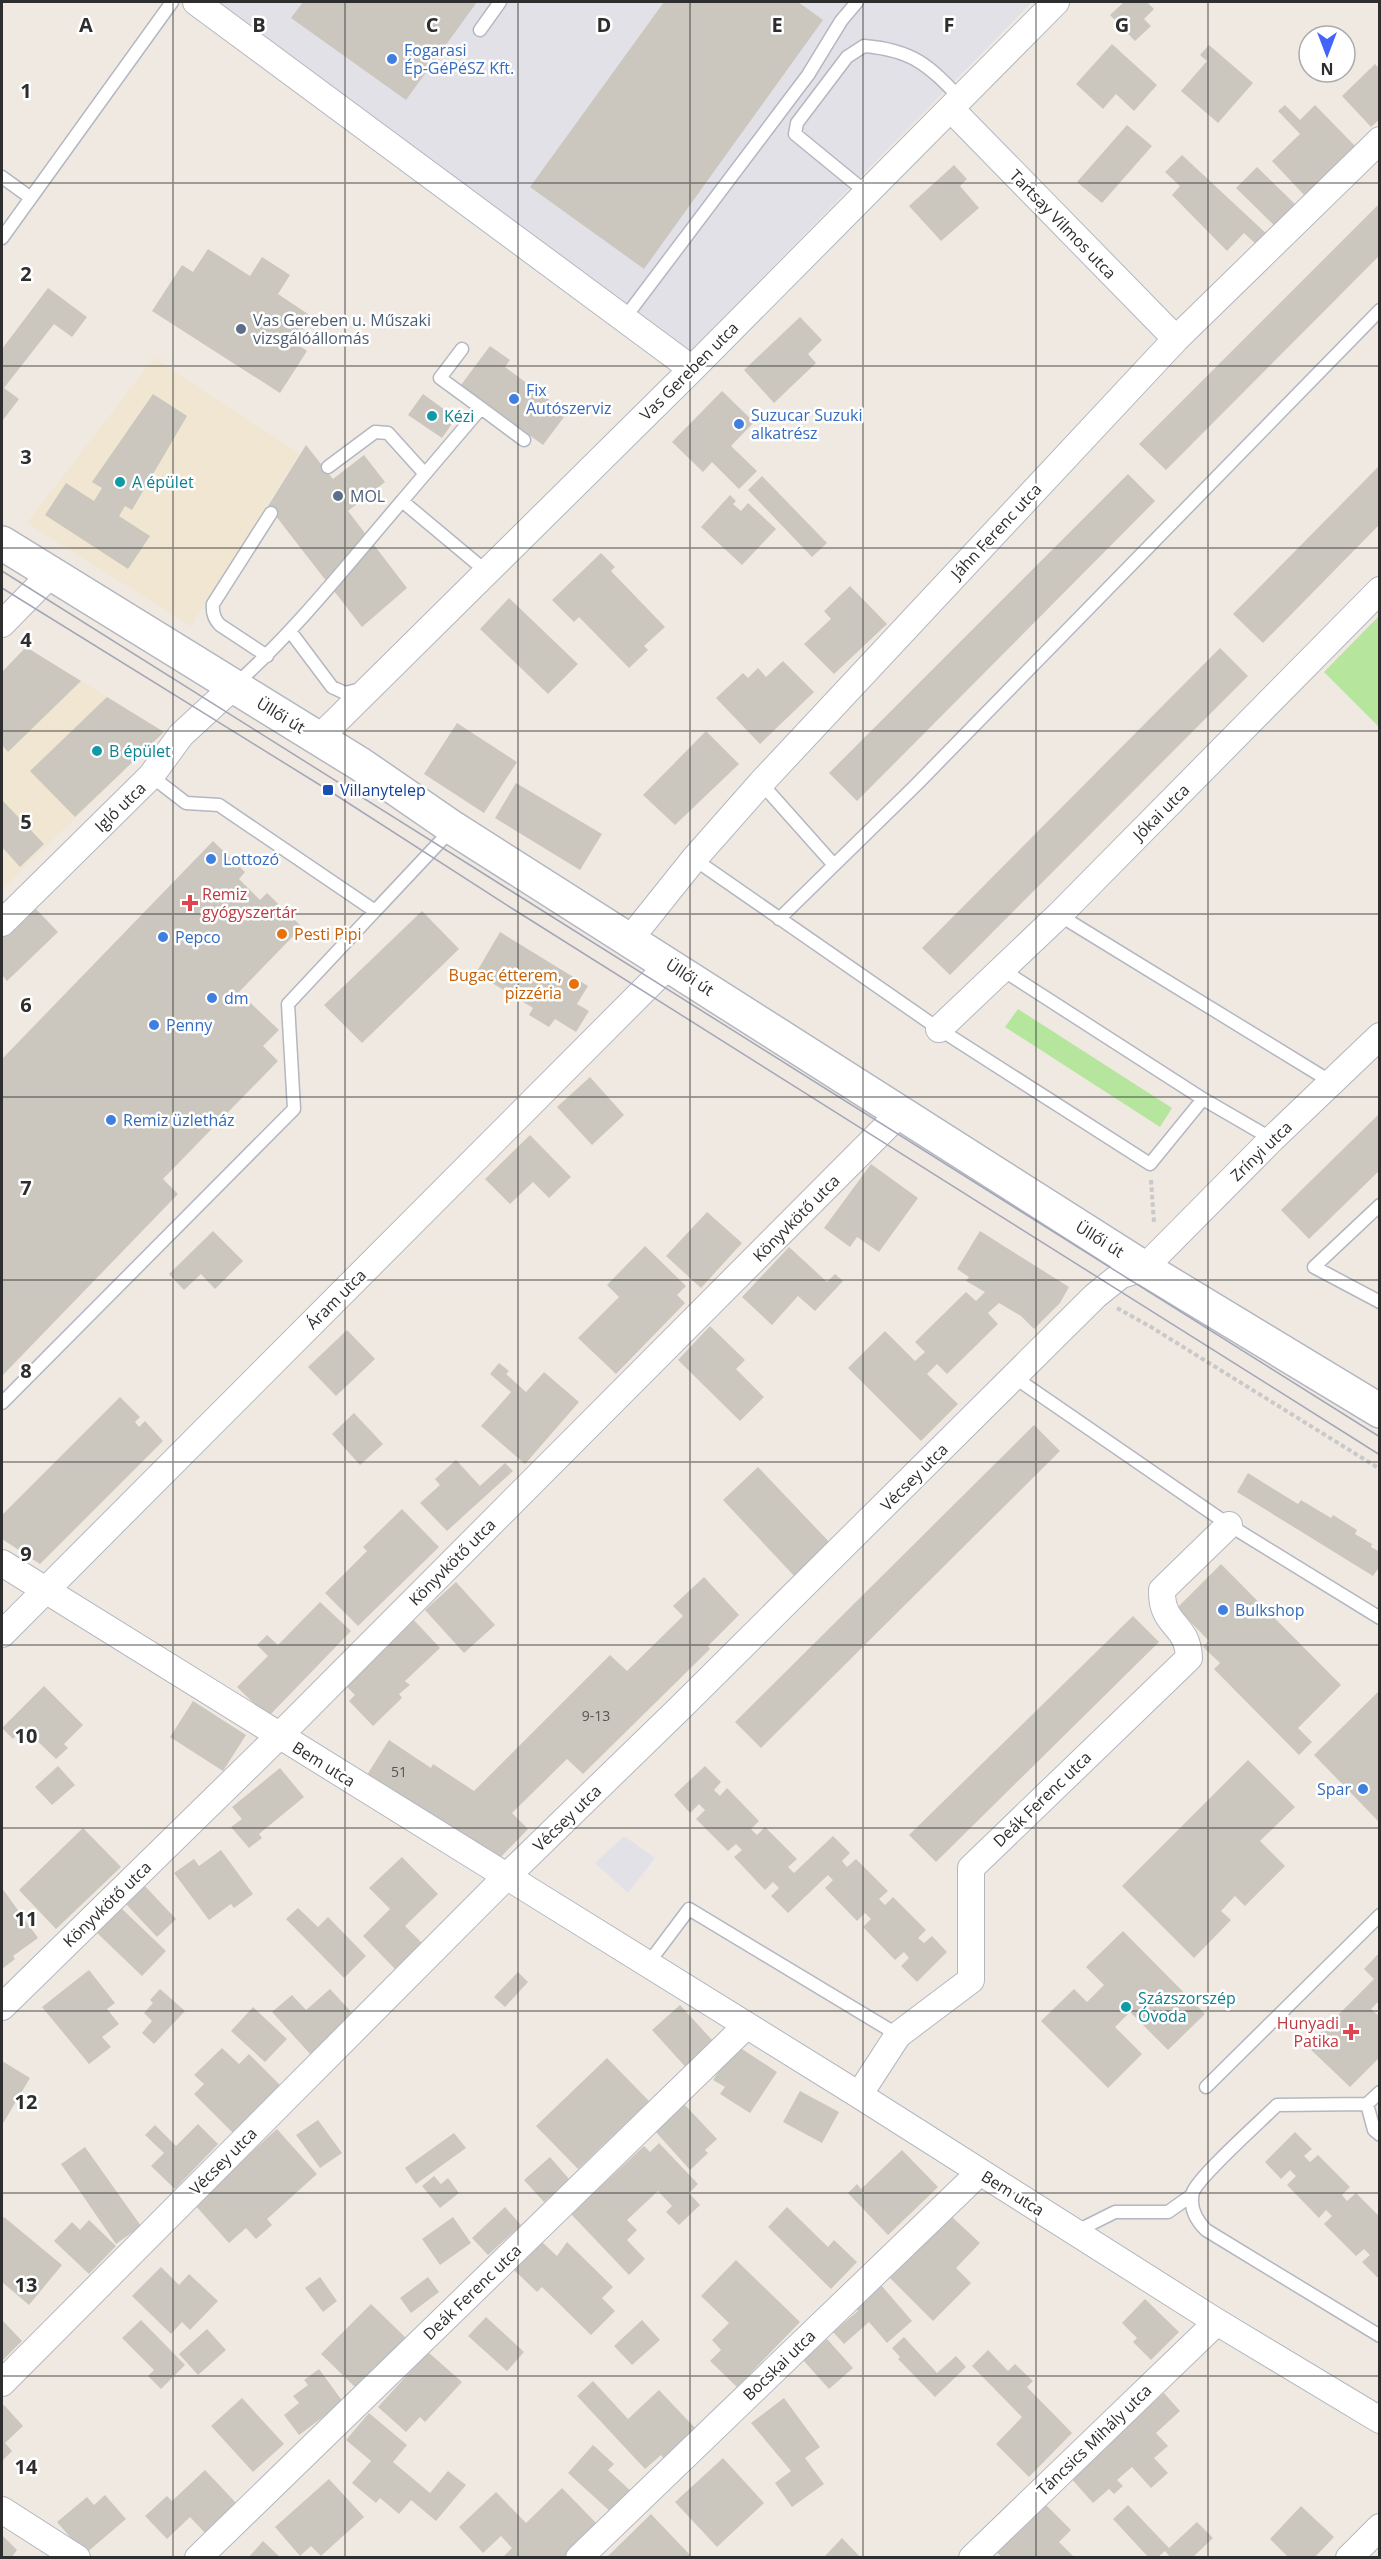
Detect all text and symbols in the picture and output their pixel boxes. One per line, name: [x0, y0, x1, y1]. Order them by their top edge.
text: A: [79, 11, 93, 38]
text: B: [252, 11, 266, 38]
text: C: [426, 11, 439, 38]
text: D: [597, 11, 611, 38]
text: E: [771, 11, 783, 38]
text: F: [944, 11, 954, 38]
text: G: [1115, 11, 1129, 38]
north arrow: [1297, 24, 1357, 84]
place label: Fogarasi Ép-GéPéSZ Kft.: [404, 39, 514, 79]
marker: Fogarasi Ép-GéPéSZ Kft.: [385, 52, 399, 66]
text: N: [1320, 58, 1334, 80]
text: 1: [20, 77, 32, 104]
street label: Tartsay Vilmos utca: [1005, 164, 1121, 284]
text: 2: [20, 260, 32, 287]
place label: Vas Gereben u. Műszaki vizsgálóállomás: [253, 309, 431, 349]
street label: Vas Gereben utca: [635, 317, 743, 425]
marker: Vas Gereben u. Műszaki vizsgálóállomás: [234, 322, 248, 336]
place label: Fix Autószerviz: [526, 379, 611, 419]
marker: Fix Autószerviz: [507, 392, 521, 406]
place label: Suzucar Suzuki alkatrész: [751, 404, 863, 444]
place label: Kézi: [444, 405, 474, 427]
marker: Kézi: [425, 409, 439, 423]
marker: Suzucar Suzuki alkatrész: [732, 417, 746, 431]
text: 3: [20, 443, 32, 470]
place label: A épület: [132, 471, 194, 493]
marker: A épület: [113, 475, 127, 489]
street label: Jáhn Ferenc utca: [944, 478, 1046, 585]
place label: MOL: [350, 485, 385, 507]
marker: MOL: [331, 489, 345, 503]
text: 4: [20, 626, 32, 653]
street label: Üllői út: [253, 692, 310, 738]
place label: B épület: [109, 740, 171, 762]
marker: B épület: [90, 744, 104, 758]
street label: Igló utca: [90, 777, 150, 837]
place label: Villanytelep: [340, 779, 426, 801]
street label: Jókai utca: [1127, 779, 1194, 846]
marker: Villanytelep: [321, 783, 335, 797]
text: 5: [20, 808, 32, 835]
place label: Lottozó: [223, 848, 279, 870]
marker: Lottozó: [204, 852, 218, 866]
place label: Remiz gyógyszertár: [202, 883, 297, 923]
marker: Remiz gyógyszertár: [183, 896, 197, 910]
place label: Pesti Pipi: [294, 923, 362, 945]
place label: Pepco: [175, 926, 221, 948]
marker: Pesti Pipi: [275, 927, 289, 941]
marker: Pepco: [156, 930, 170, 944]
street label: Üllői út: [662, 953, 718, 1001]
place label: Bugac étterem, pizzéria: [449, 964, 562, 1004]
marker: Bugac étterem, pizzéria: [567, 977, 581, 991]
place label: dm: [224, 987, 249, 1009]
text: 6: [20, 991, 32, 1018]
marker: dm: [205, 991, 219, 1005]
place label: Penny: [166, 1014, 213, 1036]
marker: Penny: [147, 1018, 161, 1032]
place label: Remiz üzletház: [123, 1109, 235, 1131]
marker: Remiz üzletház: [104, 1113, 118, 1127]
street label: Zrínyi utca: [1225, 1116, 1297, 1186]
street label: Könyvkötő utca: [748, 1170, 844, 1266]
text: 7: [20, 1174, 32, 1201]
street label: Üllői út: [1072, 1216, 1129, 1263]
street label: Áram utca: [301, 1264, 371, 1334]
text: 8: [20, 1357, 32, 1384]
street label: Vécsey utca: [875, 1438, 953, 1516]
street label: Könyvkötő utca: [404, 1514, 500, 1610]
text: 9: [20, 1540, 32, 1567]
place label: Bulkshop: [1235, 1599, 1304, 1621]
marker: Bulkshop: [1216, 1603, 1230, 1617]
house number: 9-13: [582, 1706, 610, 1725]
text: 10: [15, 1722, 37, 1749]
street label: Bem utca: [288, 1736, 360, 1792]
street label: Deák Ferenc utca: [988, 1746, 1096, 1852]
house number: 51: [391, 1762, 407, 1781]
place label: Spar: [1317, 1778, 1351, 1800]
street label: Vécsey utca: [528, 1780, 606, 1856]
marker: Spar: [1356, 1782, 1370, 1796]
street label: Könyvkötő utca: [58, 1856, 156, 1952]
text: 11: [15, 1905, 37, 1932]
place label: Százszorszép Óvoda: [1138, 1987, 1236, 2027]
marker: Százszorszép Óvoda: [1119, 2000, 1133, 2014]
place label: Hunyadi Patika: [1277, 2012, 1339, 2052]
marker: Hunyadi Patika: [1344, 2025, 1358, 2039]
text: 12: [15, 2088, 37, 2115]
street label: Vécsey utca: [184, 2122, 262, 2200]
street label: Bem utca: [977, 2165, 1049, 2221]
street label: Deák Ferenc utca: [418, 2239, 526, 2345]
text: 13: [15, 2271, 37, 2298]
street label: Bocskai utca: [738, 2325, 820, 2405]
street label: Táncsics Mihály utca: [1032, 2379, 1156, 2501]
text: 14: [15, 2453, 38, 2480]

